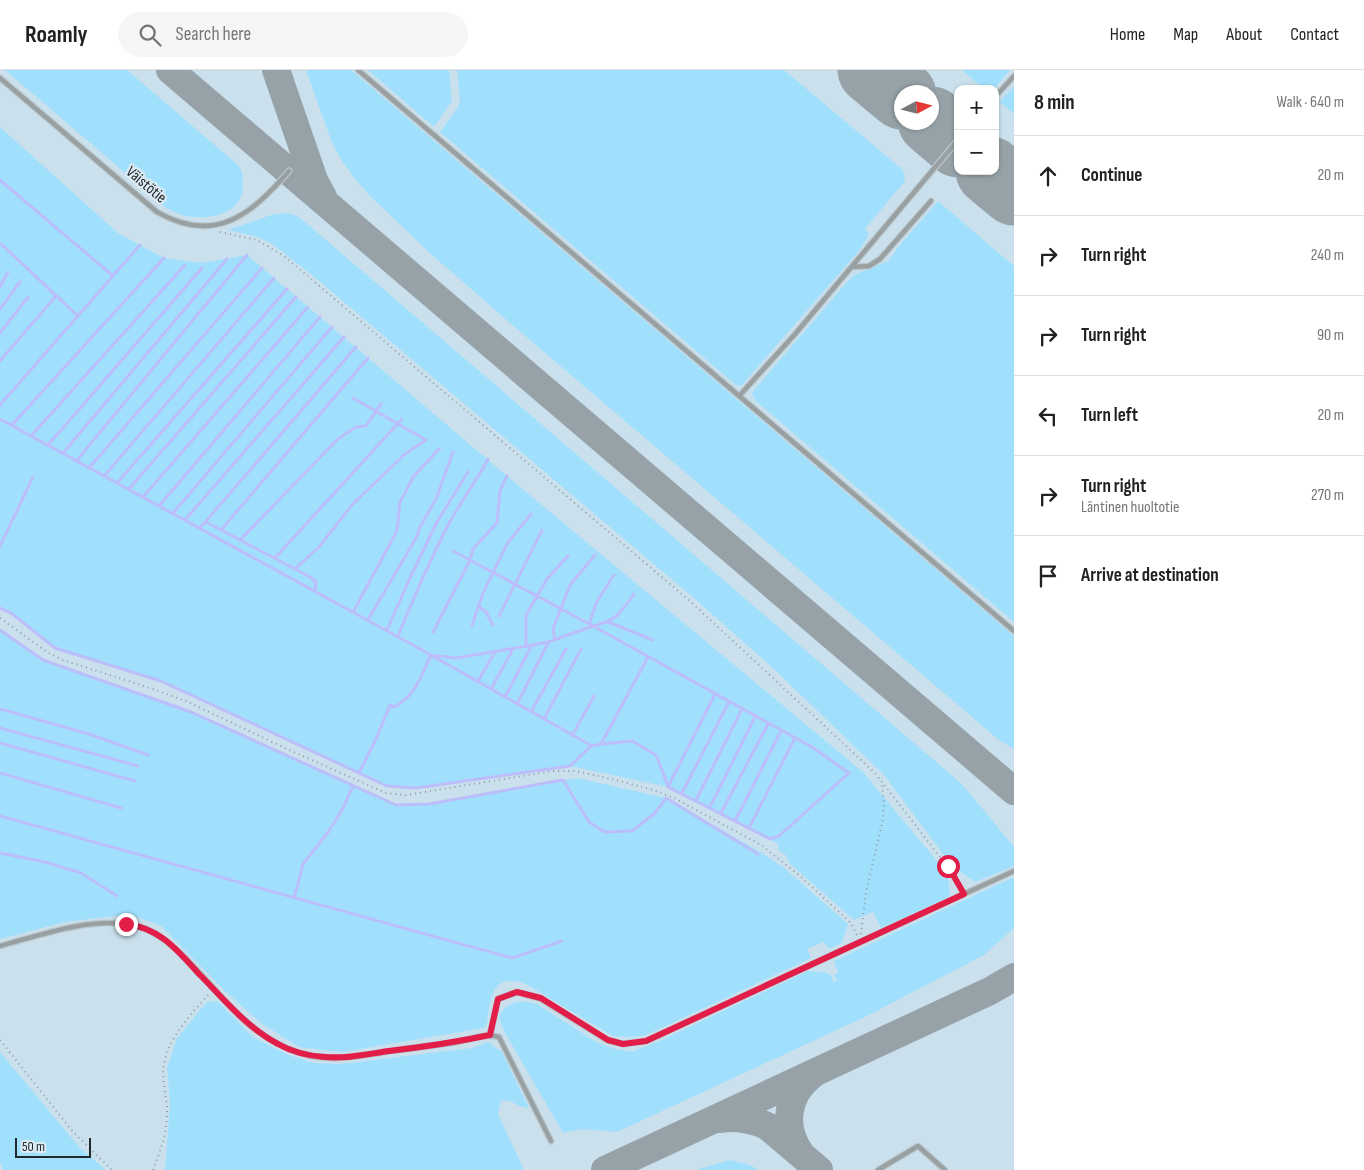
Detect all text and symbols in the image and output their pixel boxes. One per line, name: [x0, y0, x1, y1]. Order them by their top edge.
search box: [118, 12, 468, 57]
text: Roamly: [25, 20, 88, 49]
icon: search: [136, 21, 164, 49]
text: Search here: [176, 23, 251, 46]
text: Home: [1110, 24, 1145, 45]
text: Map: [1173, 24, 1198, 45]
text: About: [1226, 24, 1262, 45]
text: Contact: [1290, 24, 1339, 45]
north arrow: [894, 85, 939, 130]
map controls: [954, 85, 999, 175]
button: +: [954, 85, 999, 130]
text: 8 min: [1034, 90, 1075, 115]
text: Walk · 640 m: [1277, 93, 1344, 112]
button: −: [954, 130, 999, 175]
icon: ahead: [1034, 162, 1062, 190]
street label: Väistötie: [122, 163, 170, 207]
text: Continue: [1081, 164, 1142, 187]
text: 20 m: [1317, 166, 1344, 185]
icon: right: [1034, 242, 1062, 270]
text: Turn right: [1081, 244, 1146, 267]
text: 240 m: [1311, 246, 1344, 265]
icon: right: [1034, 322, 1062, 350]
text: Turn right: [1081, 324, 1146, 347]
text: 90 m: [1317, 326, 1344, 345]
icon: left: [1034, 402, 1062, 430]
text: Turn left: [1081, 404, 1138, 427]
text: 20 m: [1317, 406, 1344, 425]
text: Turn right: [1081, 475, 1146, 498]
icon: right: [1034, 482, 1062, 510]
text: 270 m: [1311, 486, 1344, 505]
text: Läntinen huoltotie: [1081, 498, 1179, 517]
icon: arrive: [1034, 562, 1062, 590]
text: Arrive at destination: [1081, 564, 1219, 587]
route start: [937, 855, 960, 878]
route end: [115, 913, 138, 936]
scale bar: [15, 1135, 91, 1158]
text: 50 m: [22, 1138, 45, 1155]

